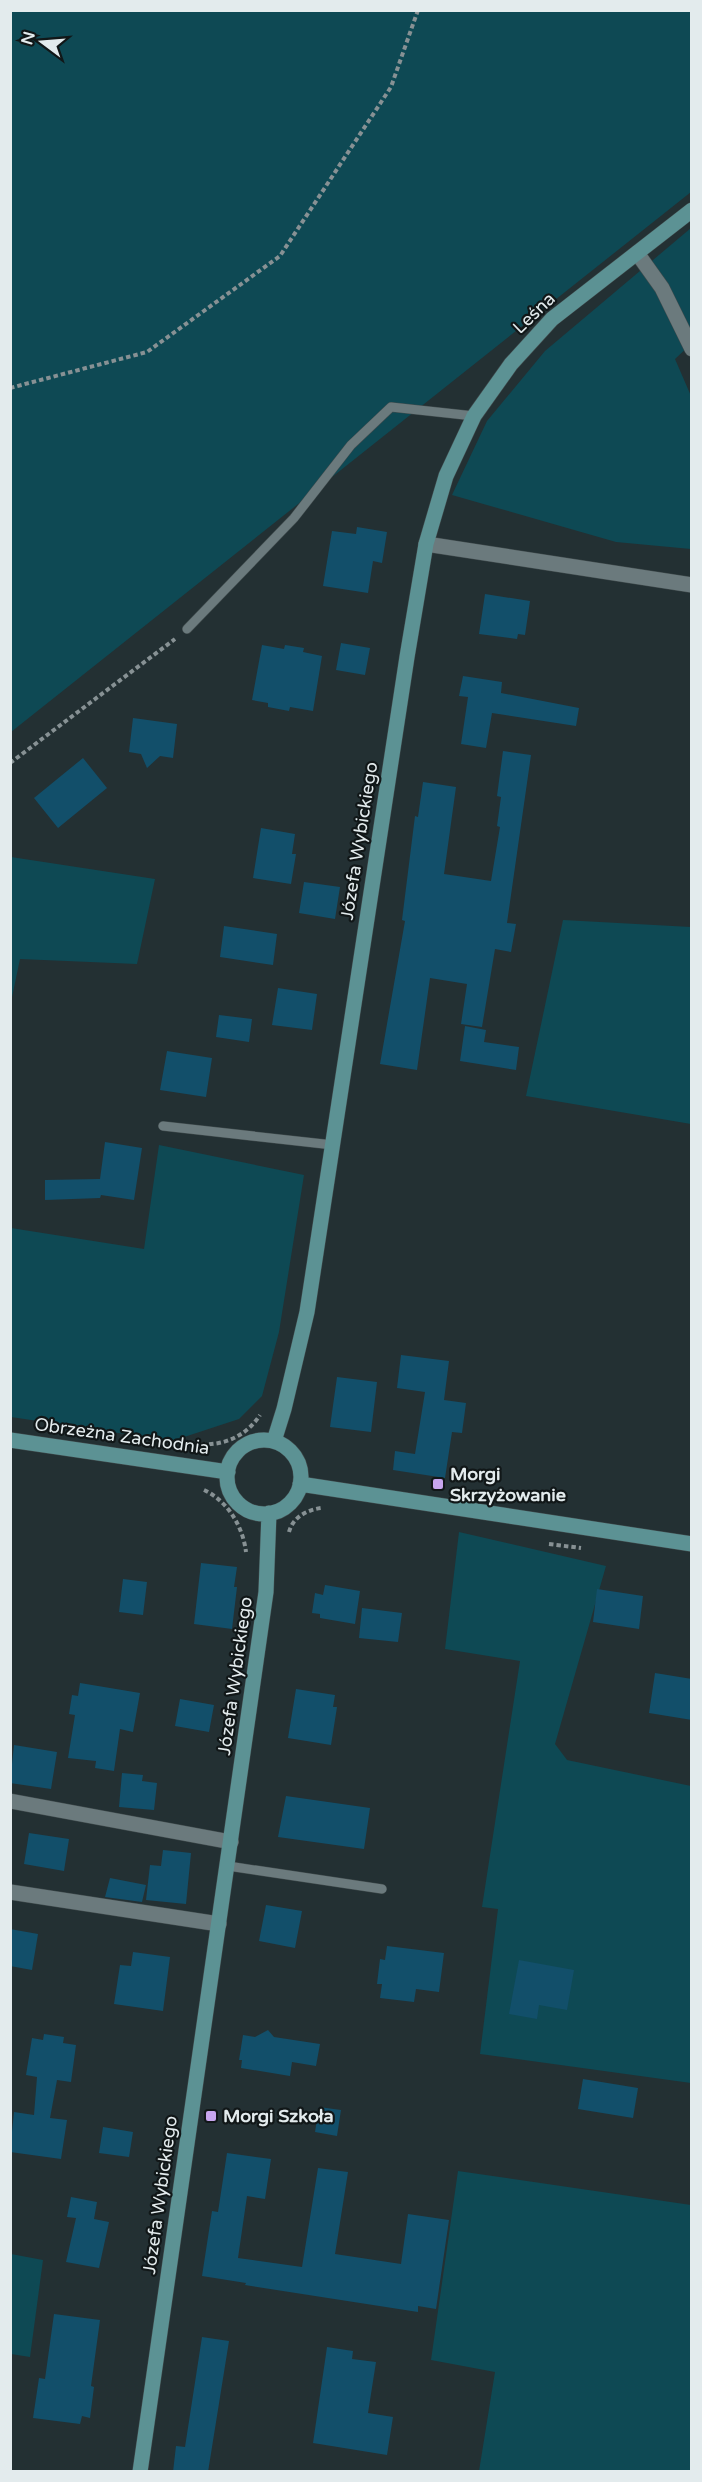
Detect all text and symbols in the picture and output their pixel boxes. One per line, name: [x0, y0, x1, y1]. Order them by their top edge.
north arrow: [12, 12, 72, 72]
text: N: [17, 29, 40, 47]
street label: Leśna: [508, 288, 560, 338]
street label: Józefa Wybickiego: [336, 760, 382, 922]
street label: Obrzeżna Zachodnia: [33, 1413, 211, 1459]
place label: Morgi Skrzyżowanie: [450, 1463, 566, 1506]
marker: Morgi Skrzyżowanie: [431, 1477, 445, 1491]
street label: Józefa Wybickiego: [213, 1595, 257, 1757]
place label: Morgi Szkoła: [223, 2105, 334, 2127]
marker: Morgi Szkoła: [204, 2109, 218, 2123]
street label: Józefa Wybickiego: [138, 2114, 182, 2276]

